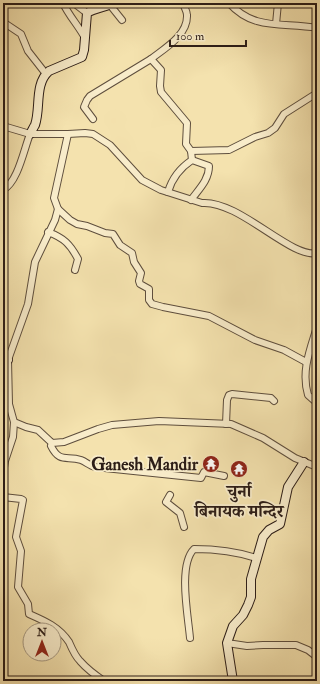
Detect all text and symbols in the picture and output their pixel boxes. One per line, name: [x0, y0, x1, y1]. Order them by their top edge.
scale bar: [170, 22, 246, 48]
text: 100 m: [176, 29, 205, 44]
place label: Ganesh Mandir: [91, 454, 199, 475]
temple icon: Ganesh Mandir: [201, 454, 221, 474]
temple icon: चुर्ना बिनायक मन्दिर: [229, 459, 249, 479]
place label: चुर्ना बिनायक मन्दिर: [192, 481, 286, 522]
north arrow: [22, 622, 62, 662]
text: N: [36, 626, 48, 639]

